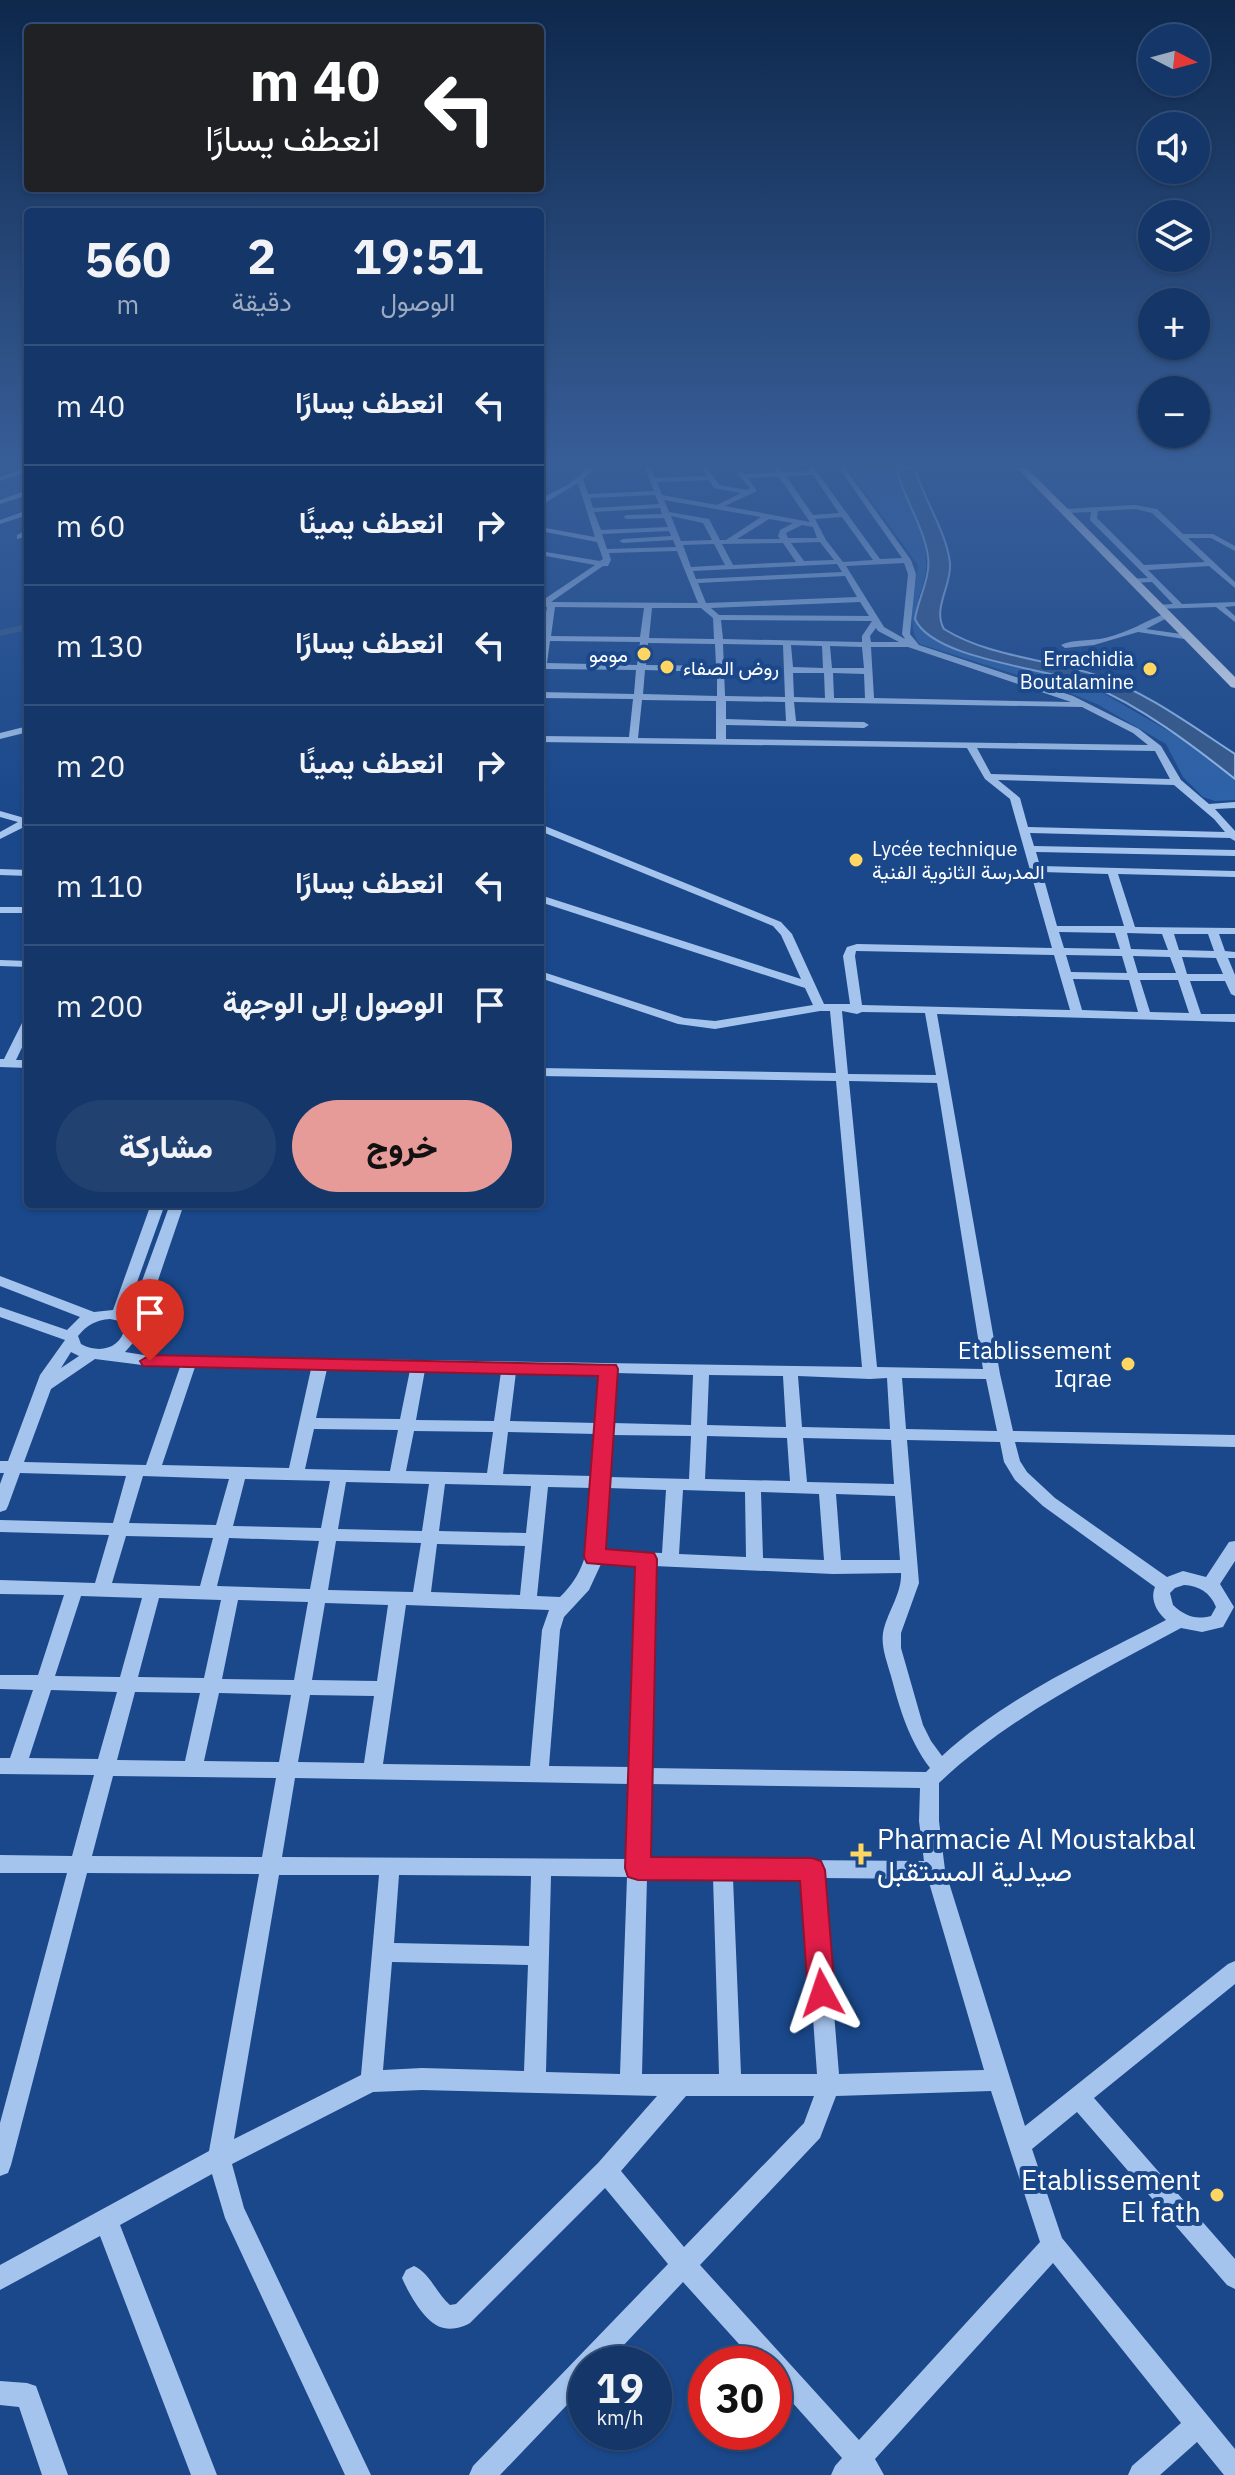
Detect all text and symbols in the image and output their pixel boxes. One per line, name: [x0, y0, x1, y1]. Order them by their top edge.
north arrow: [1138, 24, 1210, 96]
map controls: [1138, 24, 1210, 448]
text: 40 m: [250, 44, 380, 116]
icon: left: [408, 56, 512, 160]
button: sound: [1138, 112, 1210, 184]
text: انعطف يسارًا: [205, 114, 380, 161]
button: layers: [1138, 200, 1210, 272]
text: 2: [247, 225, 276, 287]
text: 19:51: [352, 225, 483, 287]
text: 560: [85, 228, 171, 290]
text: دقيقة: [232, 284, 292, 318]
text: الوصول: [380, 284, 455, 318]
text: m: [116, 287, 139, 321]
button: +: [1138, 288, 1210, 360]
button: −: [1138, 376, 1210, 448]
text: انعطف يسارًا: [295, 382, 444, 421]
icon: left: [468, 383, 512, 427]
text: 40 m: [56, 386, 125, 425]
text: انعطف يمينًا: [299, 502, 444, 541]
icon: right: [468, 503, 512, 547]
text: 60 m: [56, 506, 125, 545]
text: انعطف يسارًا: [295, 622, 444, 661]
icon: left: [468, 623, 512, 667]
text: 130 m: [56, 626, 143, 665]
place label: مومو: [589, 641, 628, 668]
marker: مومو: [635, 645, 653, 663]
place label: Errachidia Boutalamine: [1020, 645, 1134, 695]
place label: روض الصفاء: [683, 654, 779, 681]
marker: روض الصفاء: [658, 658, 676, 676]
marker: Errachidia Boutalamine: [1141, 660, 1159, 678]
text: انعطف يمينًا: [299, 742, 444, 781]
icon: right: [468, 743, 512, 787]
text: 20 m: [56, 746, 125, 785]
place label: Lycée technique المدرسة الثانوية الفنية: [872, 835, 1045, 885]
marker: Lycée technique المدرسة الثانوية الفنية: [847, 851, 865, 869]
text: انعطف يسارًا: [295, 862, 444, 901]
icon: left: [468, 863, 512, 907]
text: 110 m: [56, 866, 143, 905]
text: الوصول إلى الوجهة: [222, 982, 444, 1021]
icon: arrive: [468, 983, 512, 1027]
text: 200 m: [56, 986, 143, 1025]
button: مشاركة: [56, 1100, 276, 1192]
button: خروج: [292, 1100, 512, 1192]
pin: [116, 1279, 184, 1361]
icon: arrive: [128, 1291, 172, 1335]
place label: Etablissement Iqrae: [958, 1334, 1112, 1394]
marker: Etablissement Iqrae: [1119, 1355, 1137, 1373]
place label: Pharmacie Al Moustakbal صيدلية المستقبل: [877, 1820, 1196, 1889]
marker: Pharmacie Al Moustakbal صيدلية المستقبل: [852, 1845, 870, 1863]
position arrow: [780, 1951, 864, 2035]
place label: Etablissement El fath: [1021, 2161, 1201, 2230]
marker: Etablissement El fath: [1208, 2186, 1226, 2204]
speed limit sign: 30: [688, 2346, 792, 2450]
text: 19: [596, 2362, 644, 2414]
text: km/h: [596, 2404, 644, 2431]

